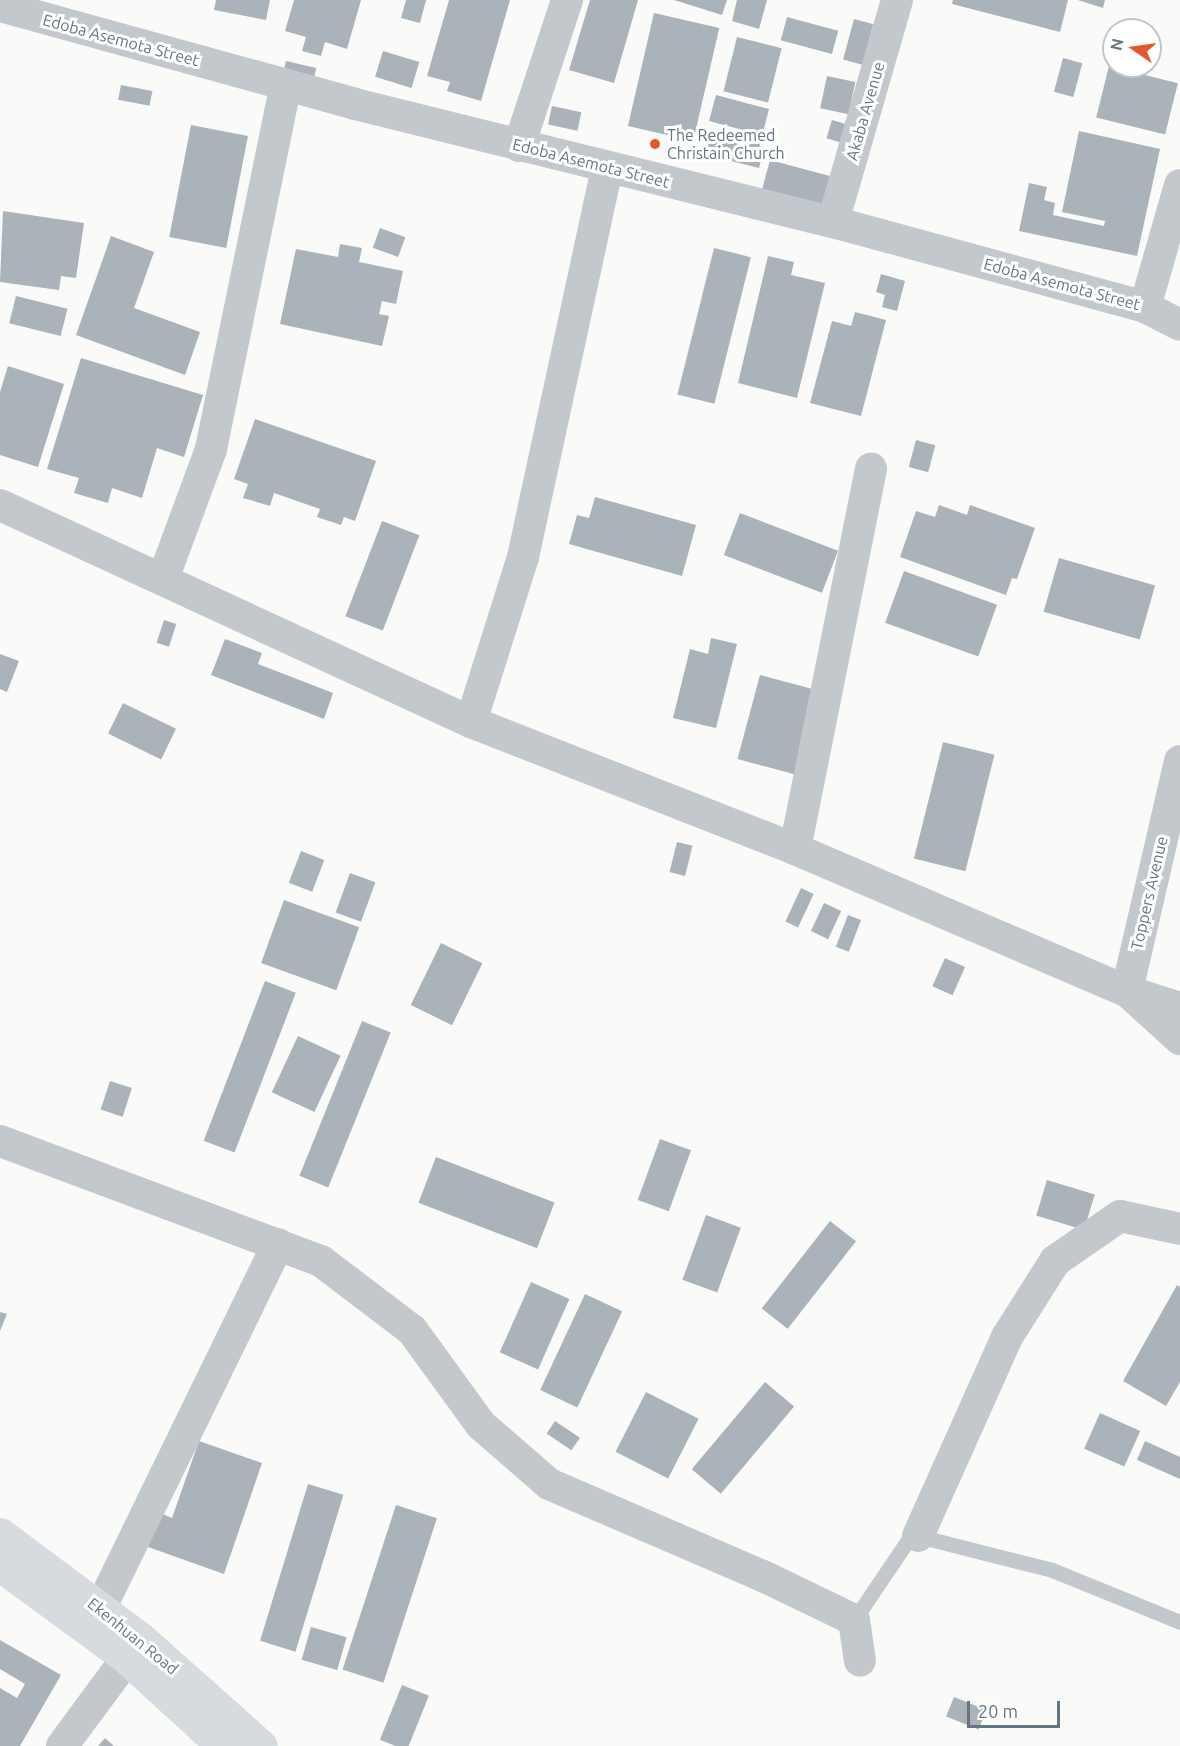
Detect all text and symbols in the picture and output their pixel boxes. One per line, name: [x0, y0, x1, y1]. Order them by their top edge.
street label: Edoba Asemota Street: [41, 10, 201, 70]
north arrow: [1102, 18, 1162, 78]
text: N: [1106, 37, 1127, 52]
street label: Akaba Avenue: [842, 59, 888, 163]
place label: The Redeemed Christain Church: [667, 125, 785, 163]
street label: Edoba Asemota Street: [510, 134, 672, 192]
marker: The Redeemed Christain Church: [648, 137, 662, 151]
street label: Edoba Asemota Street: [982, 254, 1142, 314]
street label: Toppers Avenue: [1127, 835, 1171, 951]
street label: Ekenhuan Road: [84, 1594, 182, 1678]
scale bar: [970, 1689, 1063, 1727]
text: 20 m: [978, 1701, 1018, 1721]

